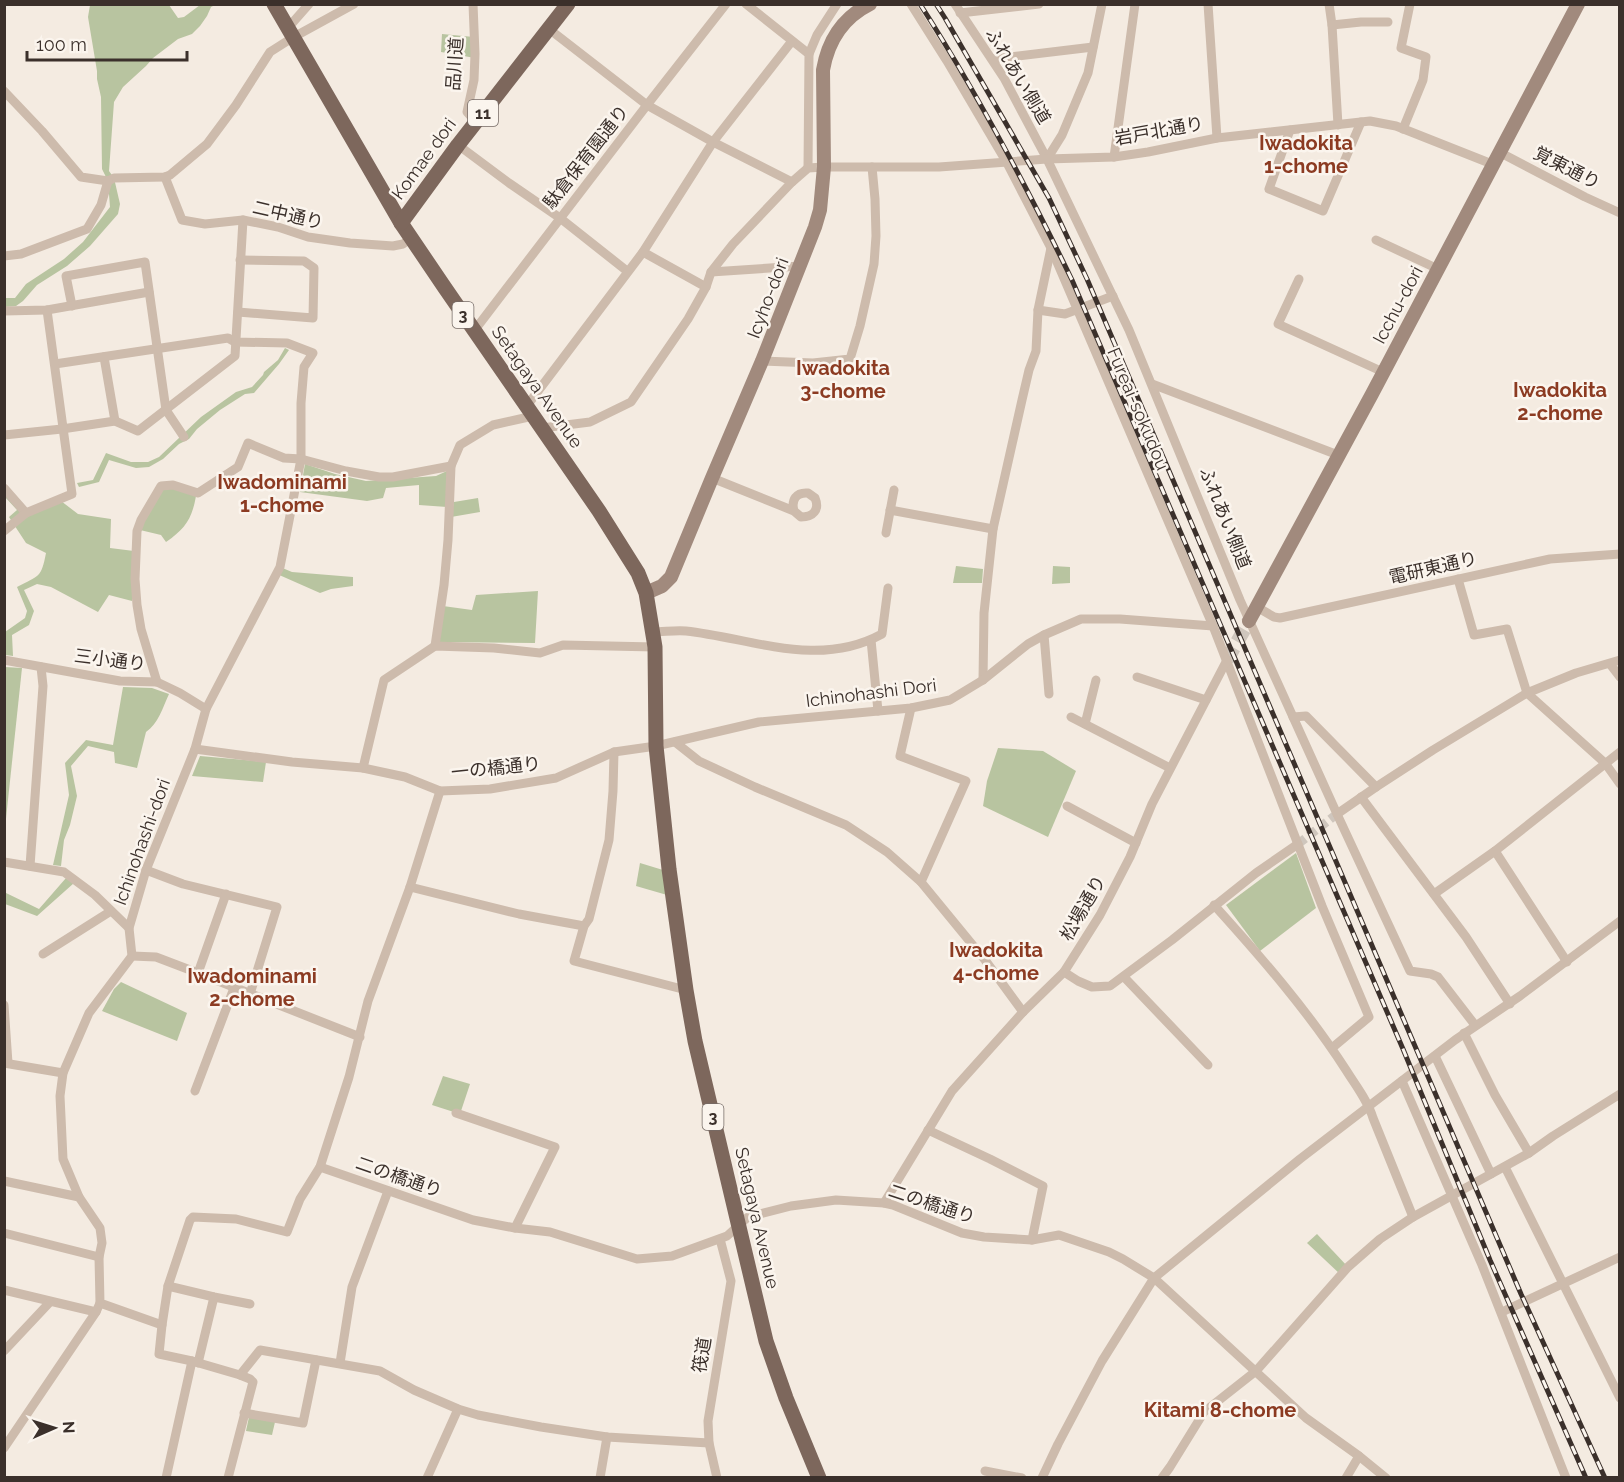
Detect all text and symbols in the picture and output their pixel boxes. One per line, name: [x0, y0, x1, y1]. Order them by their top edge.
scale bar: [27, 24, 188, 62]
street label: ふれあい側道: [982, 24, 1055, 127]
text: 100 m: [36, 34, 87, 55]
street label: 品川道: [442, 36, 467, 92]
road number: 11: [468, 100, 498, 126]
street label: 駄倉保育園通り: [539, 101, 633, 213]
street label: 岩戸北通り: [1113, 112, 1205, 149]
street label: Komae dori: [387, 114, 460, 203]
district label: Iwadokita 1-chome: [1259, 131, 1353, 178]
street label: 覚東通り: [1530, 142, 1604, 193]
street label: 二中通り: [251, 196, 326, 233]
street label: Icyho-dori: [743, 254, 793, 341]
street label: Icchu-dori: [1368, 262, 1427, 347]
road number: 3: [452, 302, 474, 328]
street label: Setagaya Avenue: [487, 322, 588, 452]
street label: Fureai-sokudou: [1103, 344, 1174, 473]
district label: Iwadokita 3-chome: [796, 356, 890, 403]
district label: Iwadokita 2-chome: [1513, 378, 1607, 425]
street label: ふれあい側道: [1195, 464, 1255, 572]
district label: Iwadominami 1-chome: [217, 470, 347, 517]
street label: 電研東通り: [1387, 547, 1479, 588]
street label: 三小通り: [73, 645, 147, 674]
street label: Ichinohashi Dori: [804, 674, 938, 711]
street label: 一の橋通り: [450, 752, 542, 783]
street label: Ichinohashi-dori: [109, 776, 174, 908]
street label: 松場通り: [1055, 871, 1110, 944]
district label: Iwadokita 4-chome: [949, 938, 1043, 985]
district label: Iwadominami 2-chome: [187, 964, 317, 1011]
road number: 3: [702, 1104, 724, 1130]
street label: Setagaya Avenue: [731, 1145, 784, 1291]
street label: 二の橋通り: [353, 1152, 445, 1201]
street label: 二の橋通り: [886, 1180, 978, 1227]
street label: 筏道: [688, 1336, 715, 1374]
north arrow: [24, 1398, 84, 1458]
district label: Kitami 8-chome: [1144, 1398, 1296, 1422]
text: N: [59, 1421, 78, 1434]

